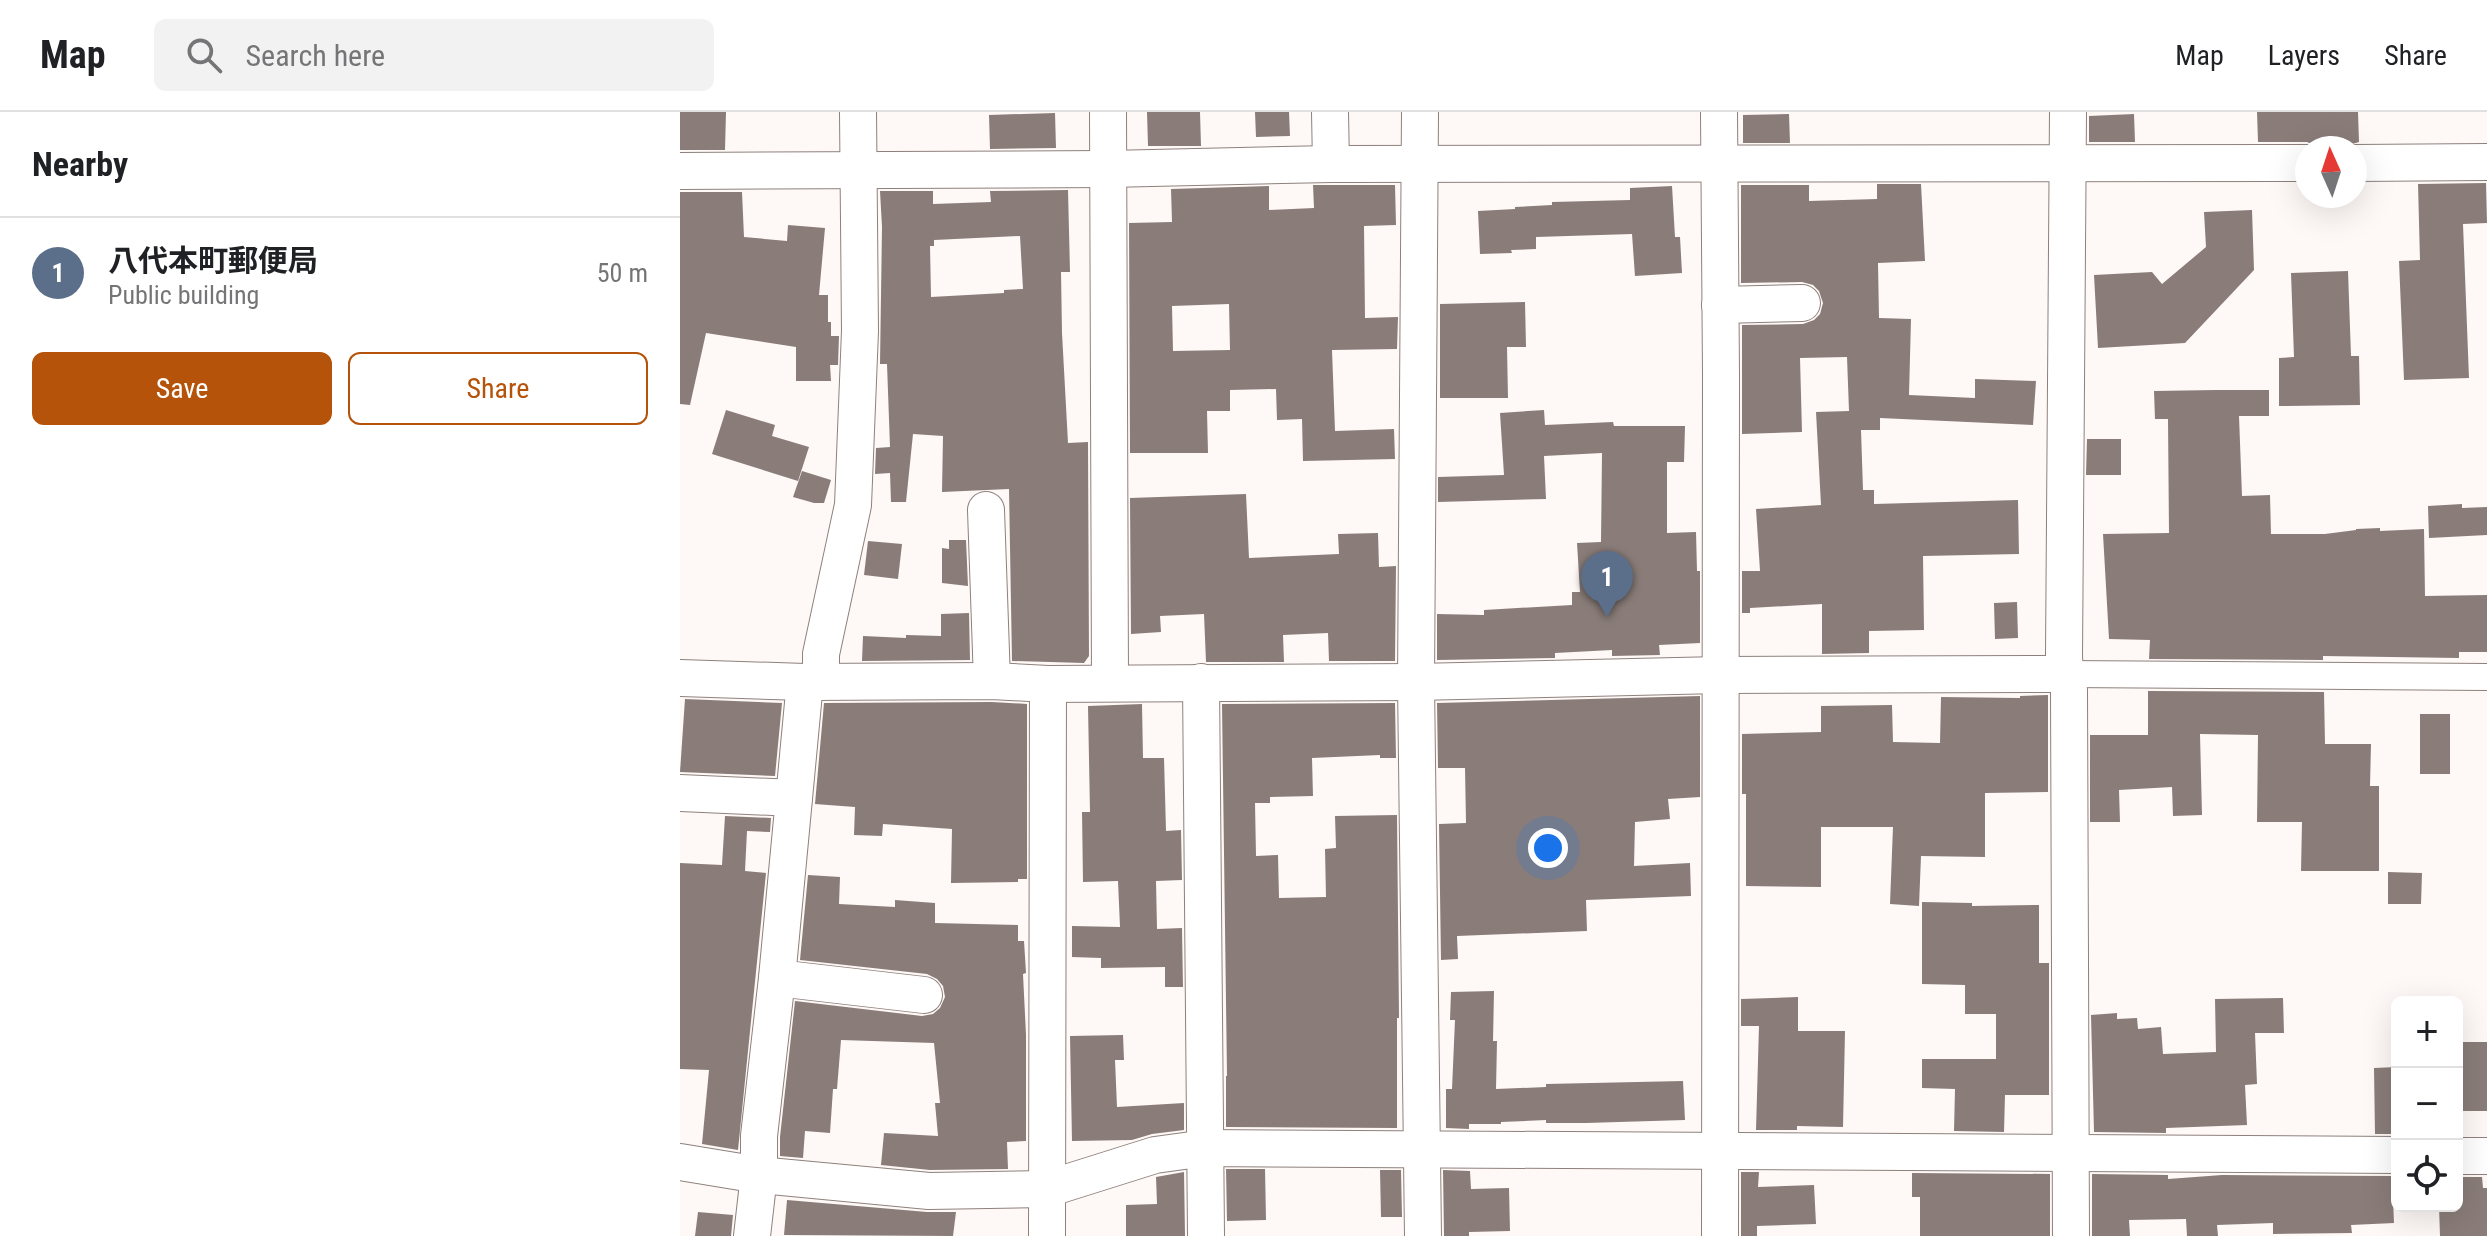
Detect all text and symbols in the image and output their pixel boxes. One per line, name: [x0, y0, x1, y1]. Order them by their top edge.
search box: [154, 19, 714, 91]
text: Map: [40, 33, 106, 77]
icon: search: [182, 33, 226, 77]
text: Search here: [246, 38, 385, 73]
text: Map: [2175, 39, 2224, 72]
text: Layers: [2268, 39, 2340, 72]
text: Share: [2384, 39, 2447, 72]
north arrow: [2295, 136, 2367, 208]
text: Nearby: [32, 144, 128, 184]
text: 八代本町郵便局: [108, 243, 318, 278]
text: 1: [51, 258, 65, 288]
text: 50 m: [597, 258, 648, 288]
text: Public building: [108, 280, 259, 310]
button: Save: [32, 352, 332, 425]
button: Share: [348, 352, 648, 425]
pin: 1: [1581, 551, 1633, 617]
your location: [1528, 828, 1568, 868]
map controls: [2391, 996, 2463, 1212]
button: +: [2391, 996, 2463, 1068]
button: −: [2391, 1068, 2463, 1140]
button: locate: [2391, 1140, 2463, 1212]

